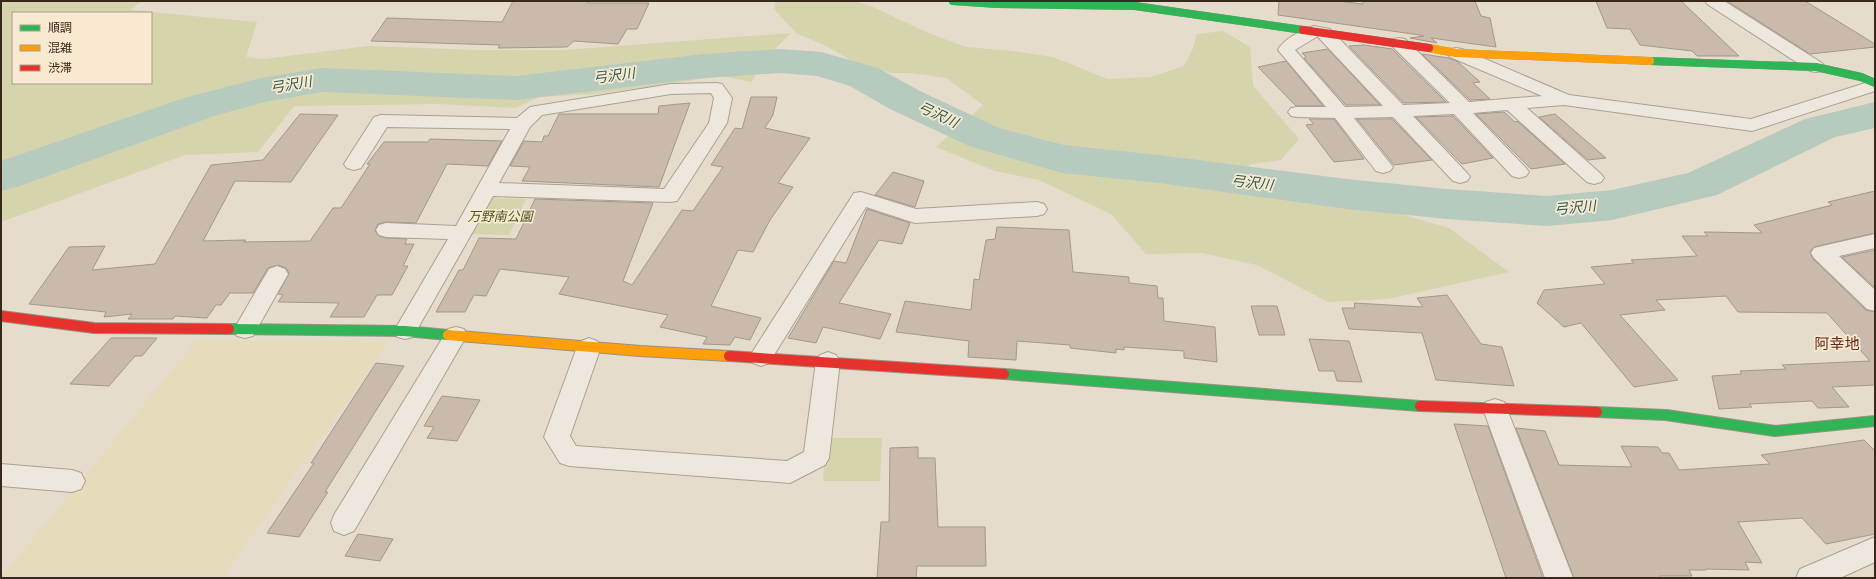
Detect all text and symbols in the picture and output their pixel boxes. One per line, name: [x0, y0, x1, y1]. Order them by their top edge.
legend: [12, 12, 152, 84]
text: 順調: [48, 21, 72, 35]
text: 混雑: [48, 41, 72, 55]
text: 渋滞: [48, 61, 72, 75]
water label: 弓沢川: [592, 66, 638, 86]
water label: 弓沢川: [269, 74, 315, 96]
water label: 弓沢川: [916, 99, 962, 132]
water label: 弓沢川: [1230, 173, 1276, 193]
water label: 弓沢川: [1553, 199, 1599, 217]
park label: 万野南公園: [467, 209, 534, 224]
district label: 阿幸地: [1814, 336, 1860, 352]

